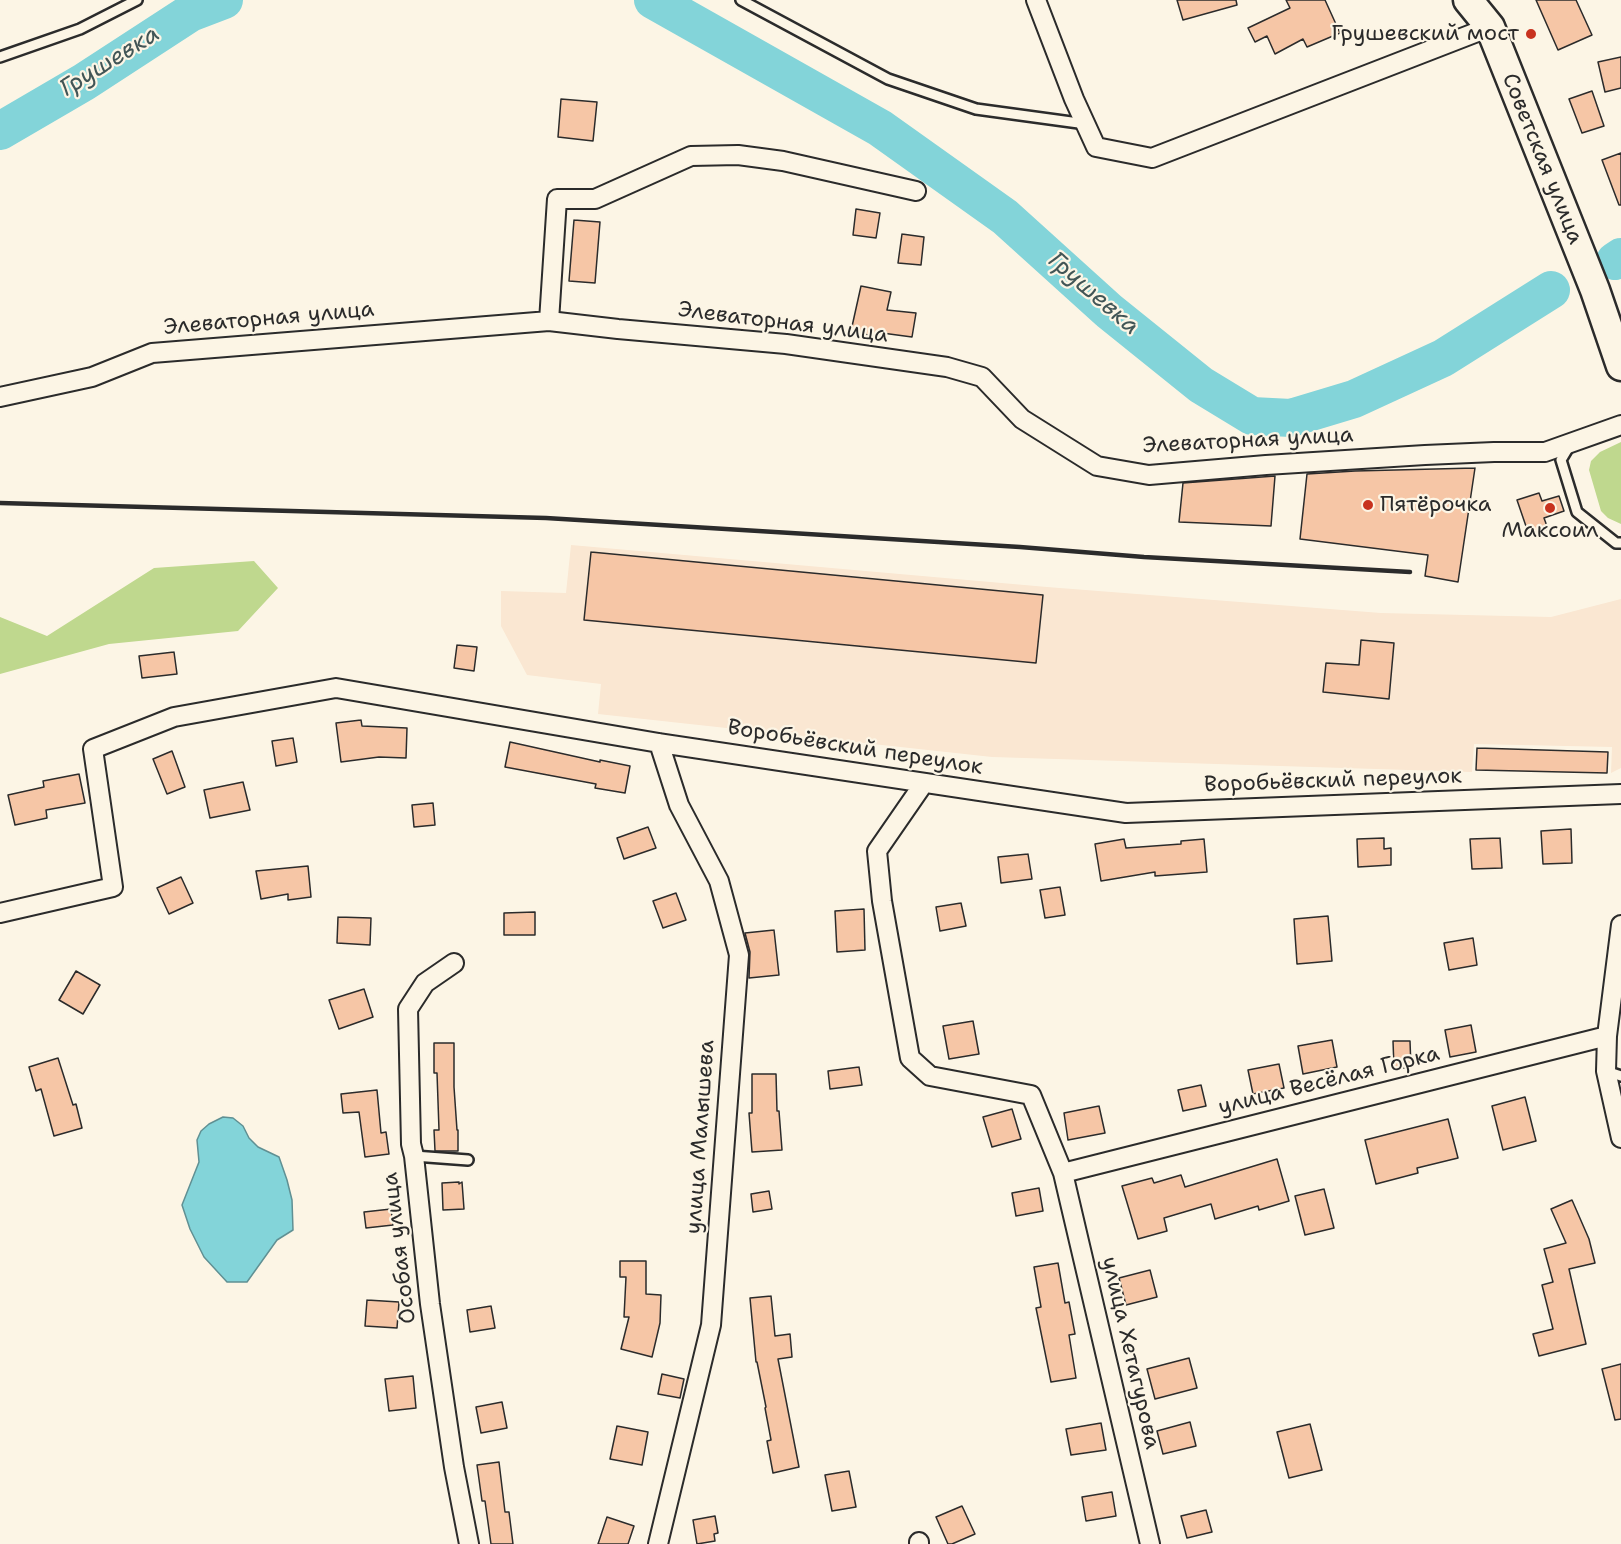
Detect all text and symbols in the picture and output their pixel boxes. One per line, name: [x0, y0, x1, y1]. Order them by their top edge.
water label: Грушевка: [55, 20, 165, 104]
place label: Грушевский мост: [1331, 21, 1519, 47]
marker: Грушевский мост: [1524, 27, 1538, 41]
street label: Советская улица: [1496, 70, 1588, 248]
water label: Грушевка: [1041, 246, 1145, 342]
street label: Элеваторная улица: [163, 297, 375, 341]
street label: Элеваторная улица: [677, 297, 889, 349]
street label: Элеваторная улица: [1142, 422, 1354, 460]
place label: Пятёрочка: [1380, 492, 1491, 518]
marker: Пятёрочка: [1361, 498, 1375, 512]
marker: Максоил: [1543, 501, 1557, 515]
place label: Максоил: [1502, 518, 1598, 544]
street label: Воробьёвский переулок: [726, 715, 984, 781]
street label: Воробьёвский переулок: [1204, 763, 1462, 799]
street label: улица Малышева: [681, 1039, 721, 1235]
street label: улица Весёлая Горка: [1216, 1041, 1442, 1121]
street label: Особая улица: [378, 1171, 422, 1325]
street label: улица Хетагурова: [1095, 1254, 1165, 1452]

